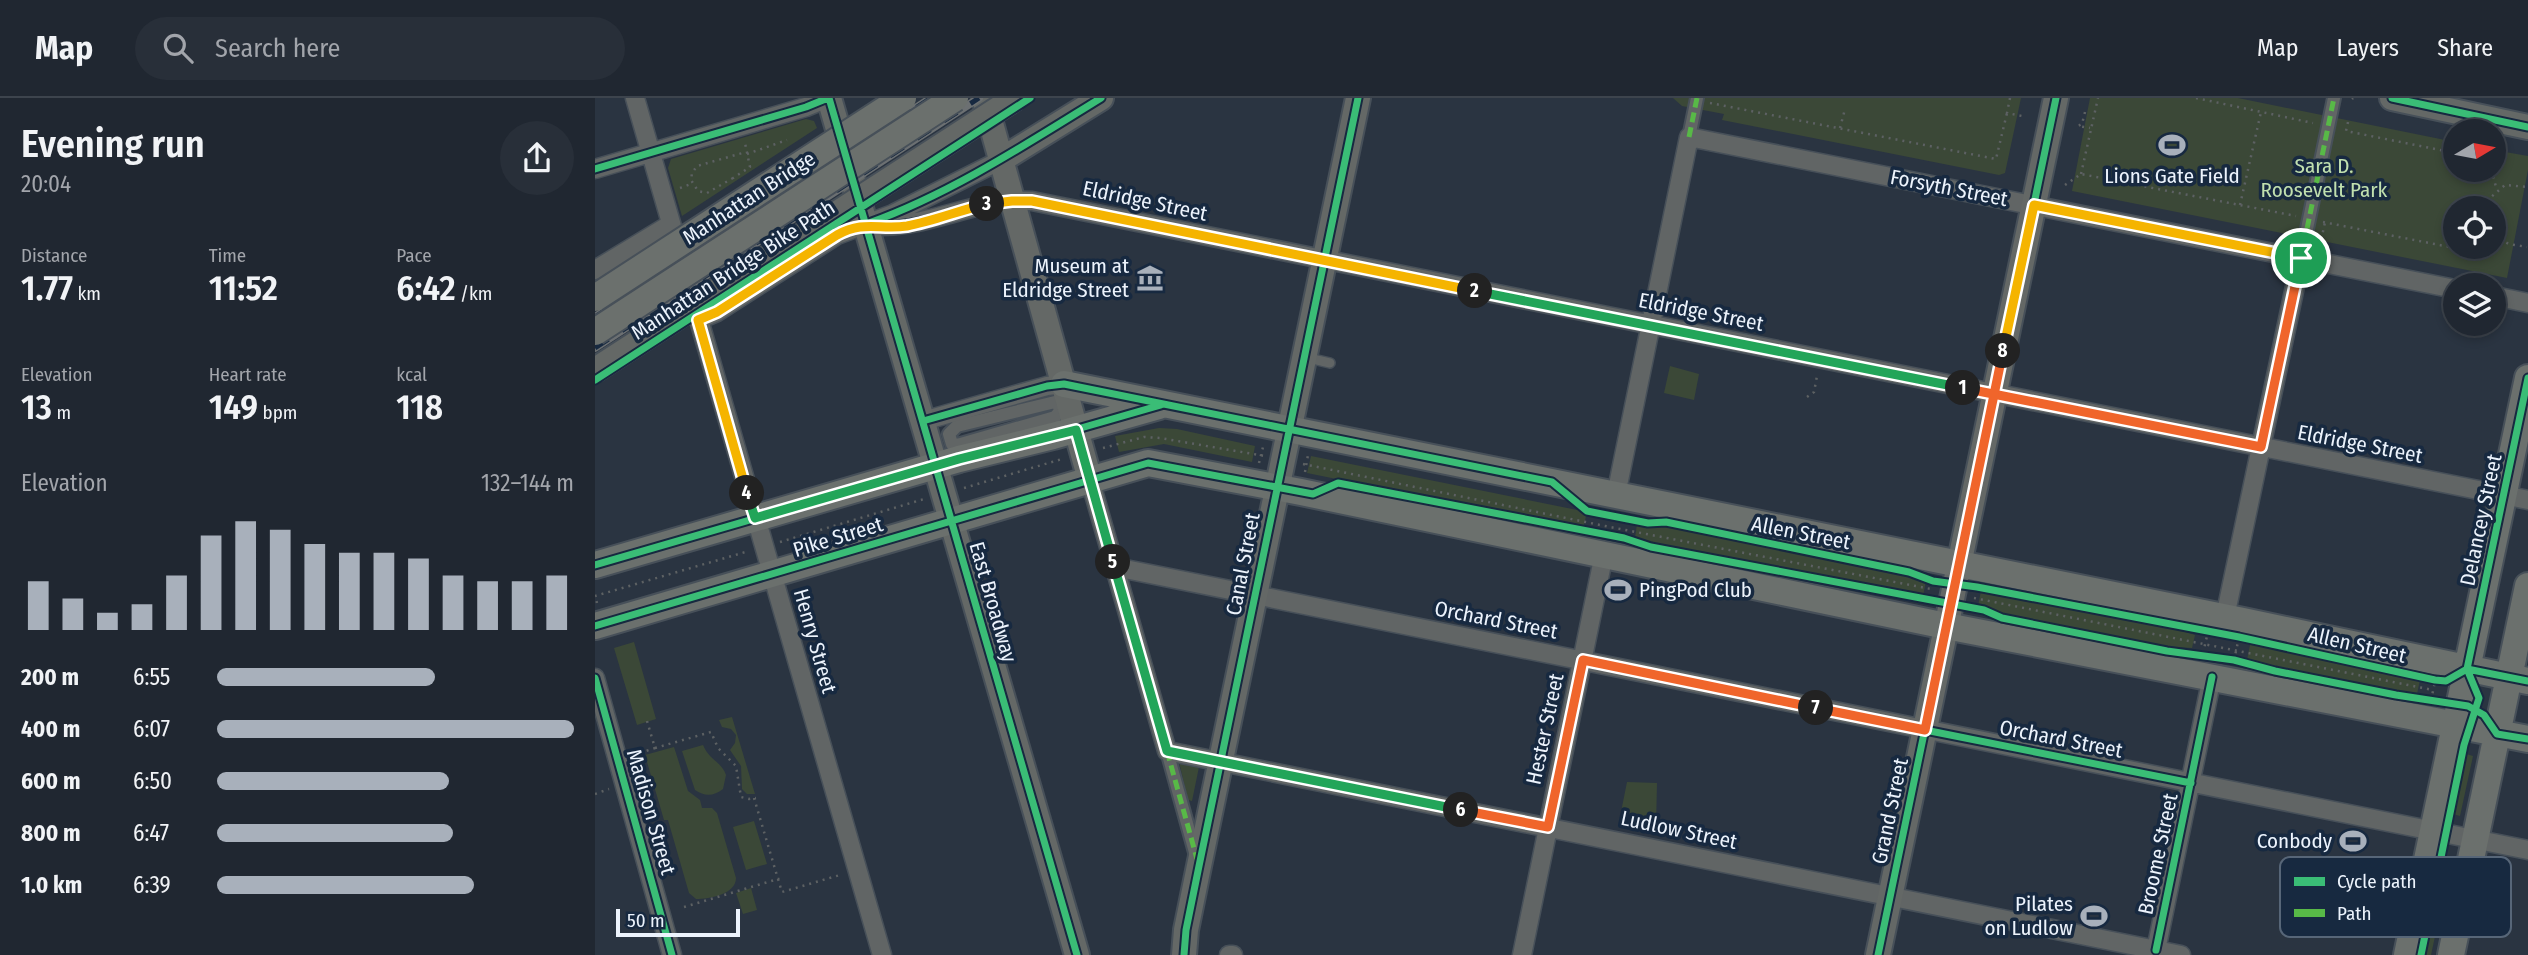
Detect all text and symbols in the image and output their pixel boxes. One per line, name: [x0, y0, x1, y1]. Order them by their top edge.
search box: [135, 17, 625, 80]
text: Map: [35, 28, 93, 68]
icon: search: [159, 29, 197, 67]
text: Search here: [215, 33, 340, 64]
text: Map: [2257, 34, 2299, 62]
text: Layers: [2337, 34, 2399, 62]
text: Share: [2437, 34, 2493, 62]
north arrow: [2443, 119, 2506, 182]
map controls: [2443, 119, 2506, 336]
text: Evening run: [21, 121, 205, 167]
button: share: [500, 121, 574, 195]
sports icon: Lions Gate Field: [2157, 130, 2187, 160]
street label: Manhattan Bridge: [678, 145, 820, 251]
park label: Sara D. Roosevelt Park: [2261, 153, 2388, 203]
place label: Lions Gate Field: [2104, 163, 2240, 189]
street label: Forsyth Street: [1888, 164, 2010, 212]
text: 20:04: [21, 170, 71, 198]
street label: Eldridge Street: [1080, 175, 1210, 227]
pin: 3: [969, 186, 1005, 222]
text: 3: [982, 192, 991, 215]
street label: Manhattan Bridge Bike Path: [626, 194, 840, 346]
button: locate: [2443, 196, 2506, 259]
pin: [2271, 228, 2331, 288]
icon: arrive: [2282, 239, 2320, 277]
text: Distance: [21, 244, 88, 267]
text: Time: [209, 244, 246, 267]
text: Pace: [396, 244, 432, 267]
place label: Museum at Eldridge Street: [1002, 253, 1129, 303]
museum icon: Museum at Eldridge Street: [1135, 263, 1165, 293]
text: 1.77: [21, 267, 73, 309]
text: 11:52: [209, 267, 278, 309]
text: 6:42: [396, 267, 456, 309]
button: layers: [2443, 273, 2506, 336]
pin: 2: [1457, 274, 1493, 308]
text: 2: [1470, 279, 1479, 302]
text: km: [73, 282, 101, 305]
text: /km: [456, 282, 492, 305]
street label: Eldridge Street: [1636, 287, 1766, 337]
pin: 8: [1985, 334, 2021, 368]
text: 8: [1997, 339, 2008, 362]
text: Elevation: [21, 363, 93, 386]
text: Heart rate: [209, 363, 287, 386]
text: kcal: [396, 363, 427, 386]
pin: 1: [1945, 370, 1981, 406]
text: 1: [1958, 376, 1967, 399]
text: 13: [21, 386, 52, 428]
text: 149: [209, 386, 258, 428]
text: 118: [396, 386, 443, 428]
text: m: [52, 401, 71, 424]
text: bpm: [258, 401, 297, 424]
street label: Eldridge Street: [2295, 419, 2425, 469]
street label: Delancey Street: [2454, 452, 2508, 588]
text: Elevation: [21, 469, 108, 497]
text: 132–144 m: [481, 469, 574, 497]
pin: 4: [729, 476, 765, 510]
text: 4: [742, 481, 751, 504]
street label: Canal Street: [1220, 510, 1266, 618]
street label: Pike Street: [790, 511, 886, 563]
street label: Allen Street: [1749, 511, 1853, 555]
street label: East Broadway: [963, 539, 1023, 666]
pin: 5: [1095, 545, 1131, 580]
text: 5: [1108, 550, 1117, 573]
sports icon: PingPod Club: [1603, 575, 1633, 605]
place label: PingPod Club: [1639, 577, 1752, 603]
street label: Henry Street: [788, 586, 842, 696]
street label: Orchard Street: [1432, 595, 1560, 645]
street label: Allen Street: [2305, 621, 2409, 669]
text: 200 m: [21, 663, 79, 691]
text: 6:55: [133, 663, 170, 691]
street label: Hester Street: [1521, 671, 1569, 787]
pin: 7: [1799, 690, 1833, 726]
text: 7: [1811, 696, 1820, 719]
street label: Orchard Street: [1997, 714, 2125, 764]
text: 400 m: [21, 715, 80, 743]
text: 6:07: [133, 715, 170, 743]
street label: Madison Street: [621, 746, 681, 878]
street label: Grand Street: [1866, 755, 1914, 866]
text: 600 m: [21, 767, 80, 795]
text: 6:50: [133, 767, 172, 795]
street label: Broome Street: [2132, 791, 2184, 917]
pin: 6: [1443, 792, 1479, 828]
text: 6: [1456, 798, 1465, 821]
street label: Ludlow Street: [1619, 805, 1740, 855]
text: 800 m: [21, 819, 81, 847]
text: 6:47: [133, 819, 169, 847]
sports icon: Conbody: [2338, 826, 2368, 856]
place label: Conbody: [2257, 828, 2333, 854]
legend: [2280, 857, 2511, 937]
text: Cycle path: [2337, 870, 2416, 893]
text: 1.0 km: [21, 871, 82, 899]
text: 6:39: [133, 871, 171, 899]
place label: Pilates on Ludlow: [1984, 891, 2073, 941]
sports icon: Pilates on Ludlow: [2079, 901, 2109, 931]
text: Path: [2337, 902, 2372, 925]
scale bar: [616, 906, 740, 938]
text: 50 m: [627, 909, 665, 932]

